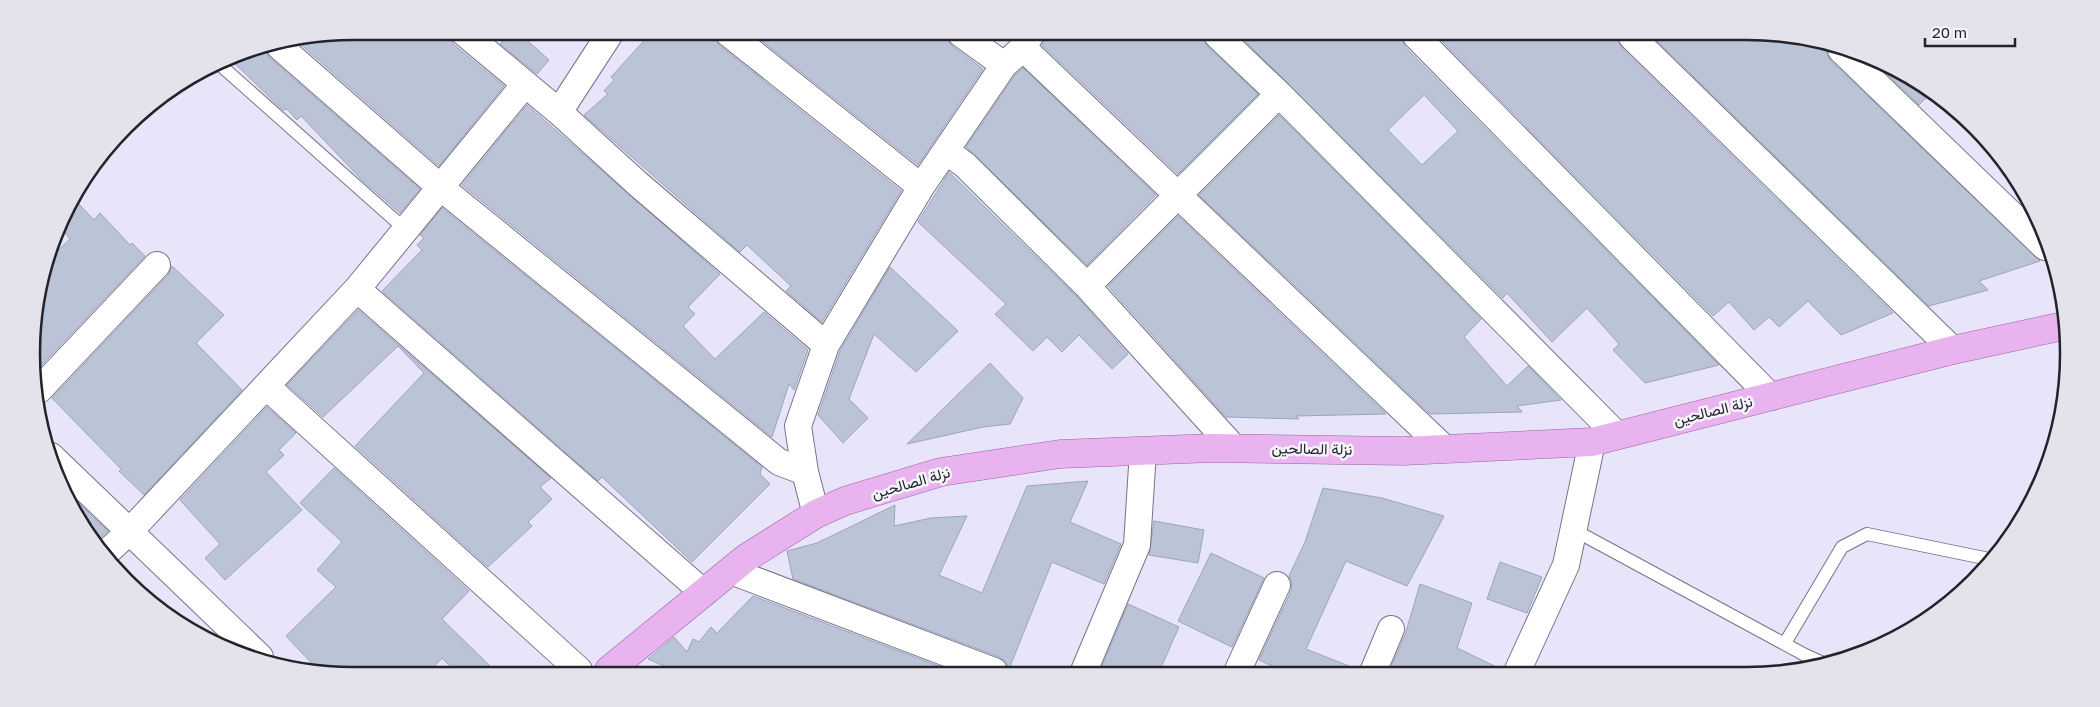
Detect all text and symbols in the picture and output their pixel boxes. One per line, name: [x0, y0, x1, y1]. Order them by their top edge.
scale bar: [1925, 15, 2015, 47]
text: 20 m: [1932, 23, 1967, 41]
street label: نزلة الصالحين: [1671, 392, 1755, 430]
street label: نزلة الصالحين: [1271, 438, 1353, 460]
street label: نزلة الصالحين: [869, 462, 953, 504]

